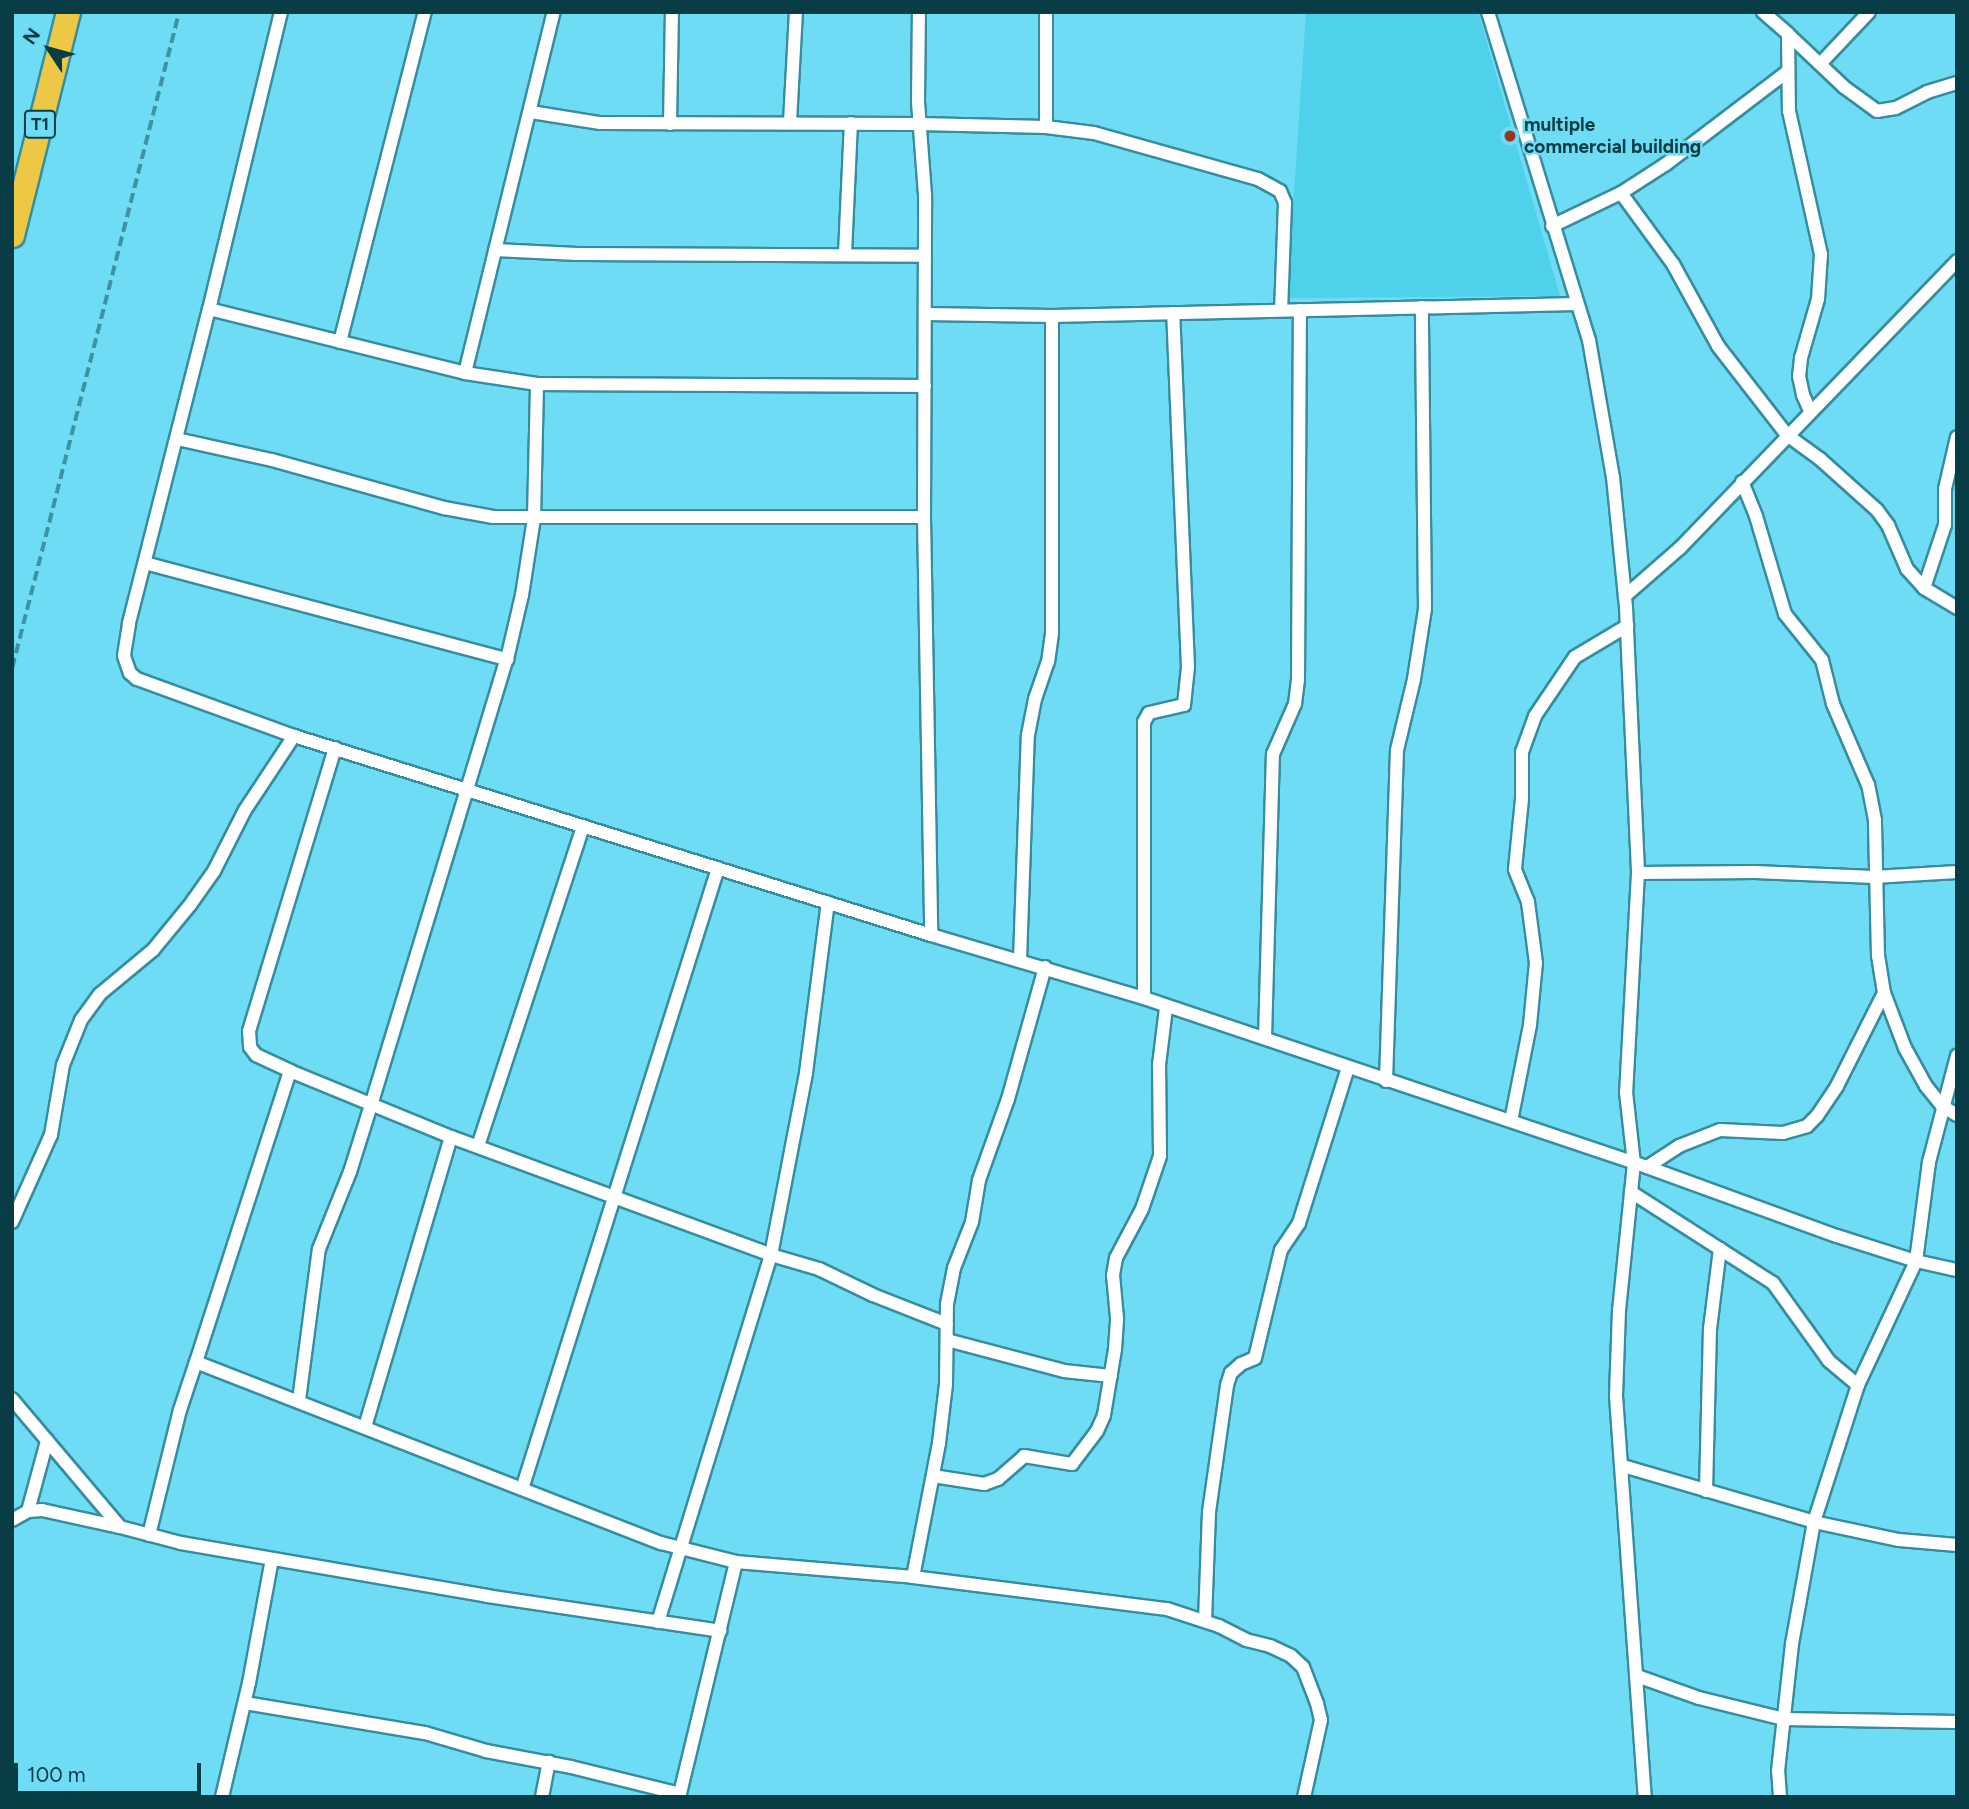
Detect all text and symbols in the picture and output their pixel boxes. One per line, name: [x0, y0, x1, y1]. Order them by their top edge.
north arrow: [14, 14, 84, 84]
text: N: [18, 24, 45, 49]
road number: T1: [22, 110, 58, 139]
place label: multiple commercial building: [1524, 114, 1701, 158]
marker: multiple commercial building: [1502, 128, 1518, 144]
scale bar: [18, 1750, 205, 1794]
text: 100 m: [27, 1762, 86, 1787]

